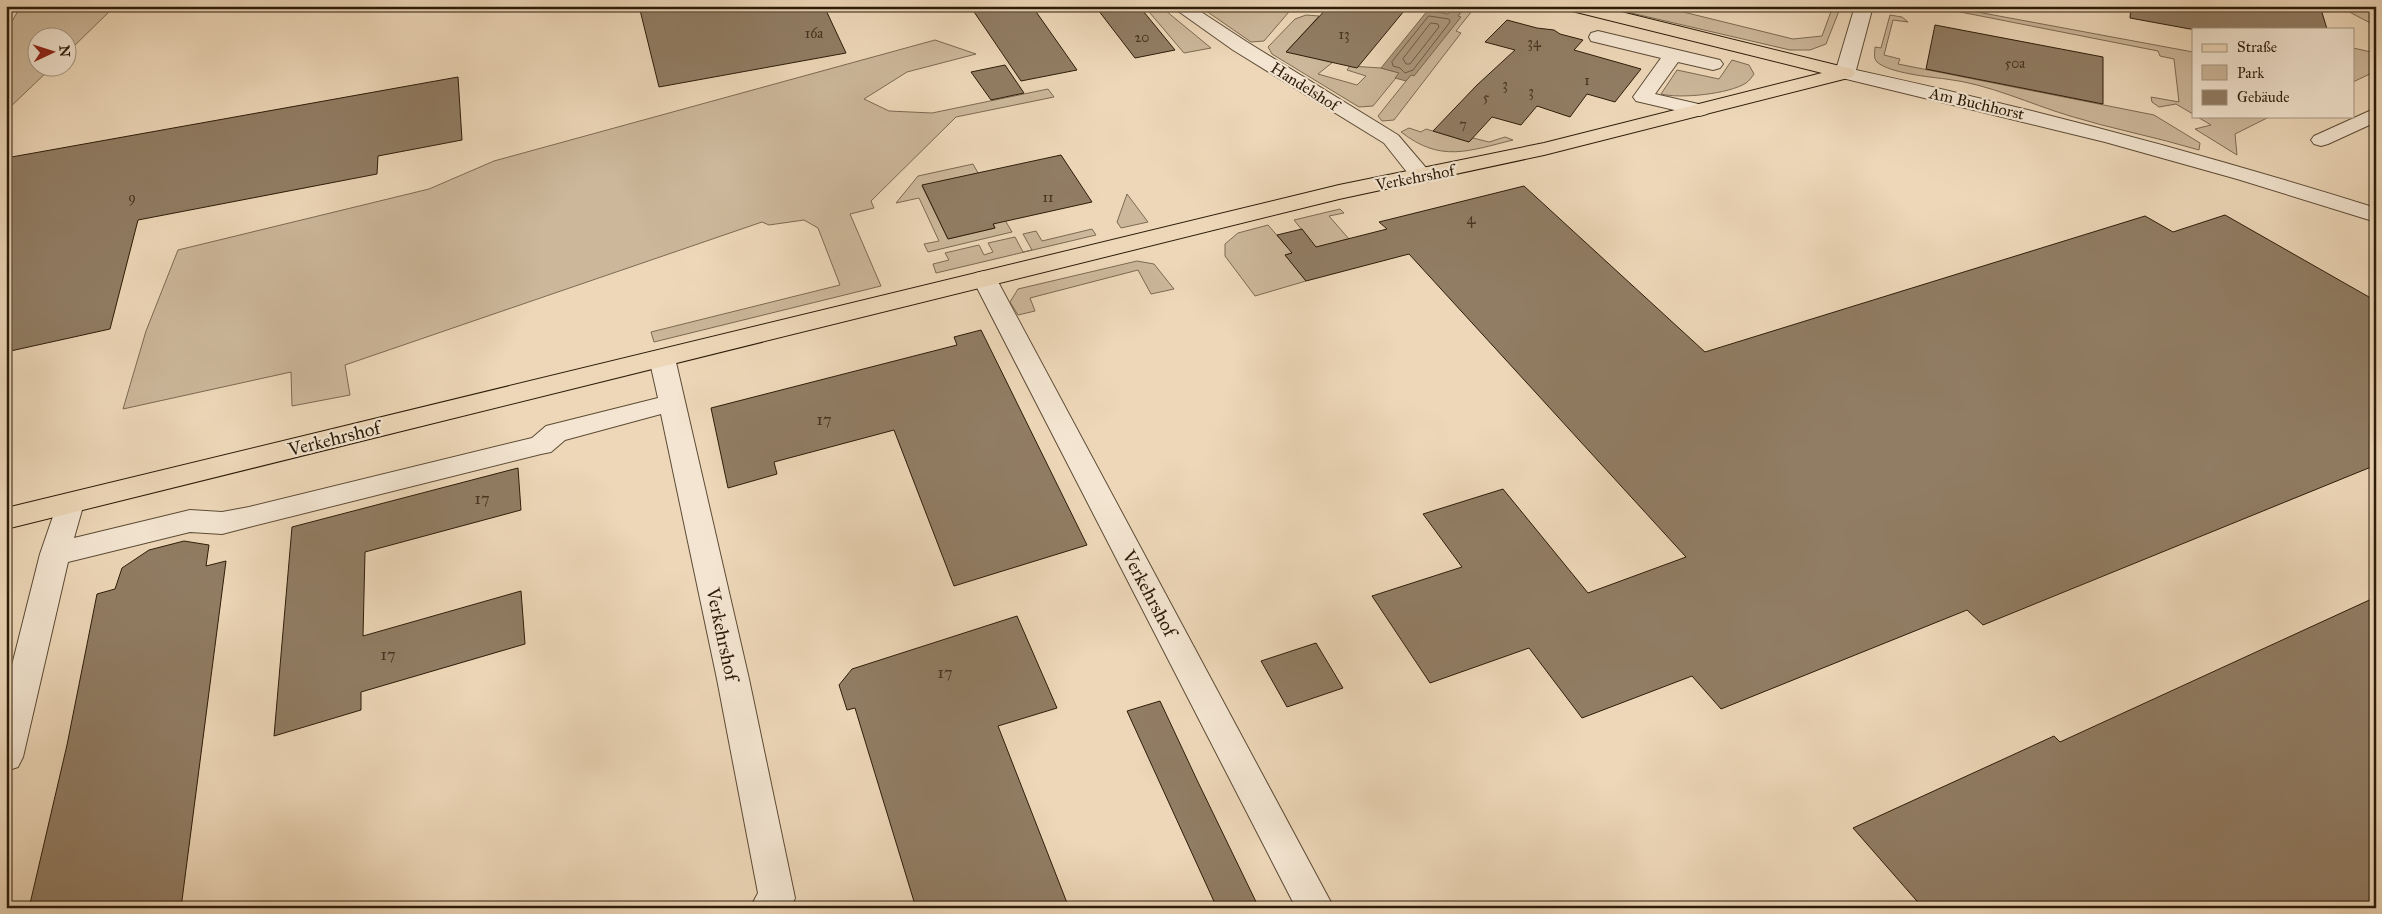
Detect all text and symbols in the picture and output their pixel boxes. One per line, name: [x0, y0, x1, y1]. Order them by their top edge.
house number: 16a: [805, 25, 823, 42]
house number: 13: [1338, 26, 1350, 43]
north arrow: [28, 28, 78, 78]
legend: [2192, 28, 2354, 118]
house number: 20: [1134, 29, 1150, 46]
house number: 34: [1527, 34, 1542, 51]
text: Straße: [2237, 38, 2277, 56]
text: N: [56, 45, 73, 58]
house number: 50a: [2005, 55, 2025, 72]
street label: Handelshof: [1267, 58, 1344, 116]
text: Park: [2237, 64, 2264, 82]
house number: 1: [1584, 72, 1590, 89]
house number: 3: [1502, 76, 1508, 93]
house number: 3: [1528, 83, 1534, 100]
street label: Am Buchhorst: [1927, 83, 2027, 124]
text: Gebäude: [2237, 88, 2290, 106]
house number: 5: [1483, 89, 1490, 106]
house number: 7: [1459, 116, 1467, 133]
street label: Verkehrshof: [1373, 160, 1458, 195]
house number: 9: [128, 189, 136, 206]
house number: 11: [1042, 189, 1054, 206]
house number: 4: [1467, 209, 1477, 228]
house number: 17: [817, 410, 831, 429]
street label: Verkehrshof: [285, 415, 385, 461]
house number: 17: [475, 489, 489, 508]
street label: Verkehrshof: [1117, 545, 1183, 643]
street label: Verkehrshof: [701, 585, 744, 685]
house number: 17: [381, 645, 395, 664]
house number: 17: [938, 663, 952, 682]

